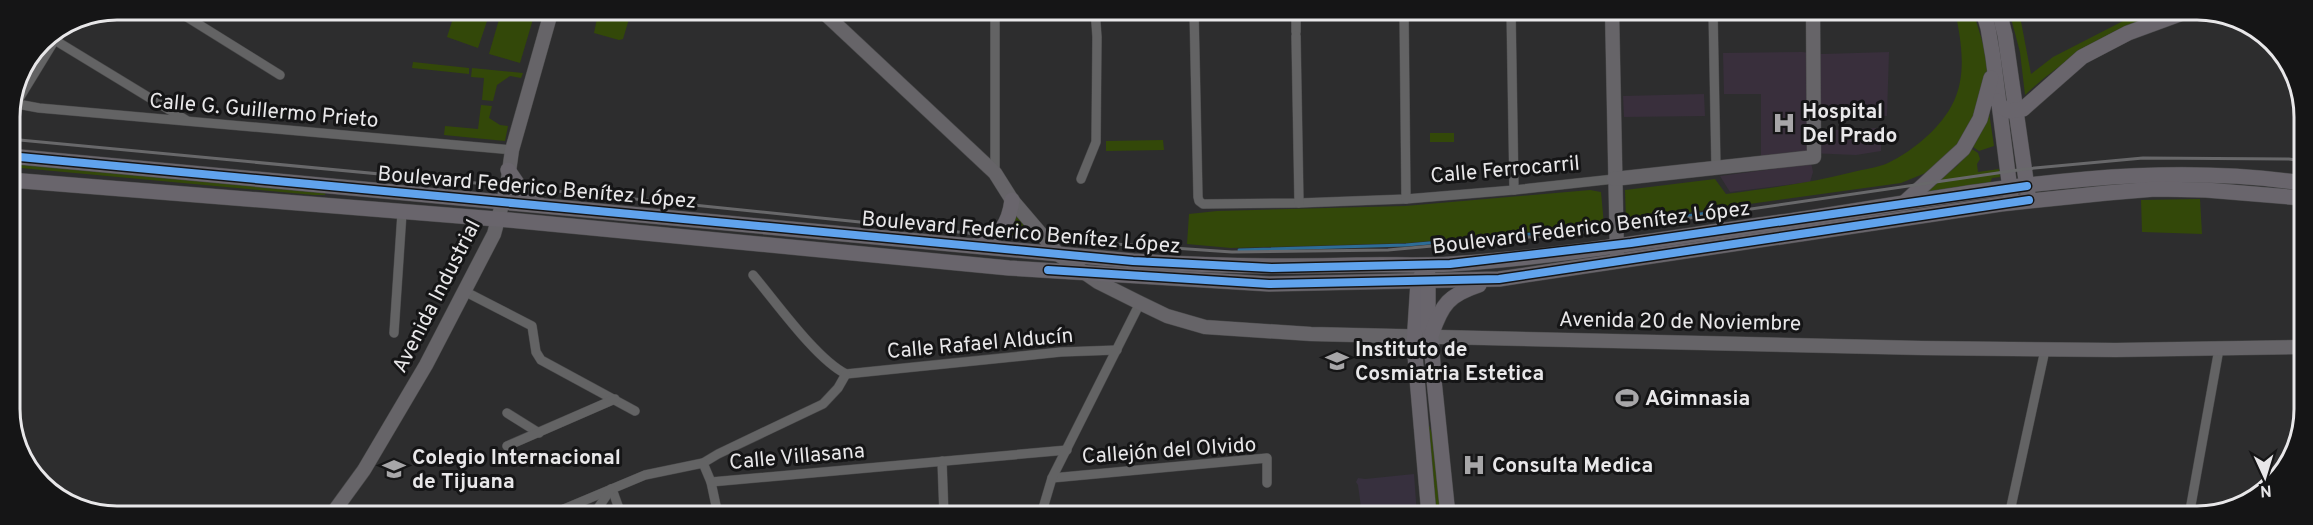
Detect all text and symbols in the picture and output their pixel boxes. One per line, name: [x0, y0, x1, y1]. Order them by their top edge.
street label: Calle G. Guillermo Prieto: [148, 88, 380, 135]
place label: Hospital Del Prado: [1802, 99, 1897, 150]
hospital icon: Hospital Del Prado: [1771, 110, 1797, 136]
street label: Calle Ferrocarril: [1429, 151, 1581, 190]
street label: Boulevard Federico Benítez López: [376, 161, 697, 216]
street label: Boulevard Federico Benítez López: [1431, 196, 1752, 261]
street label: Boulevard Federico Benítez López: [860, 206, 1181, 261]
street label: Avenida Industrial: [387, 215, 488, 378]
street label: Avenida 20 de Noviembre: [1559, 307, 1801, 338]
street label: Calle Rafael Alducín: [886, 323, 1074, 366]
place label: Instituto de Cosmiatria Estetica: [1355, 337, 1544, 388]
school or university icon: Instituto de Cosmiatria Estetica: [1324, 348, 1350, 374]
sports icon: AGimnasia: [1614, 385, 1640, 411]
place label: AGimnasia: [1645, 386, 1750, 413]
street label: Callejón del Olvido: [1081, 432, 1257, 471]
street label: Calle Villasana: [728, 438, 866, 477]
place label: Colegio Internacional de Tijuana: [412, 445, 621, 496]
north arrow: [2235, 447, 2295, 507]
hospital icon: Consulta Medica: [1461, 452, 1487, 478]
place label: Consulta Medica: [1492, 453, 1653, 480]
school or university icon: Colegio Internacional de Tijuana: [381, 456, 407, 482]
text: N: [2259, 480, 2272, 500]

